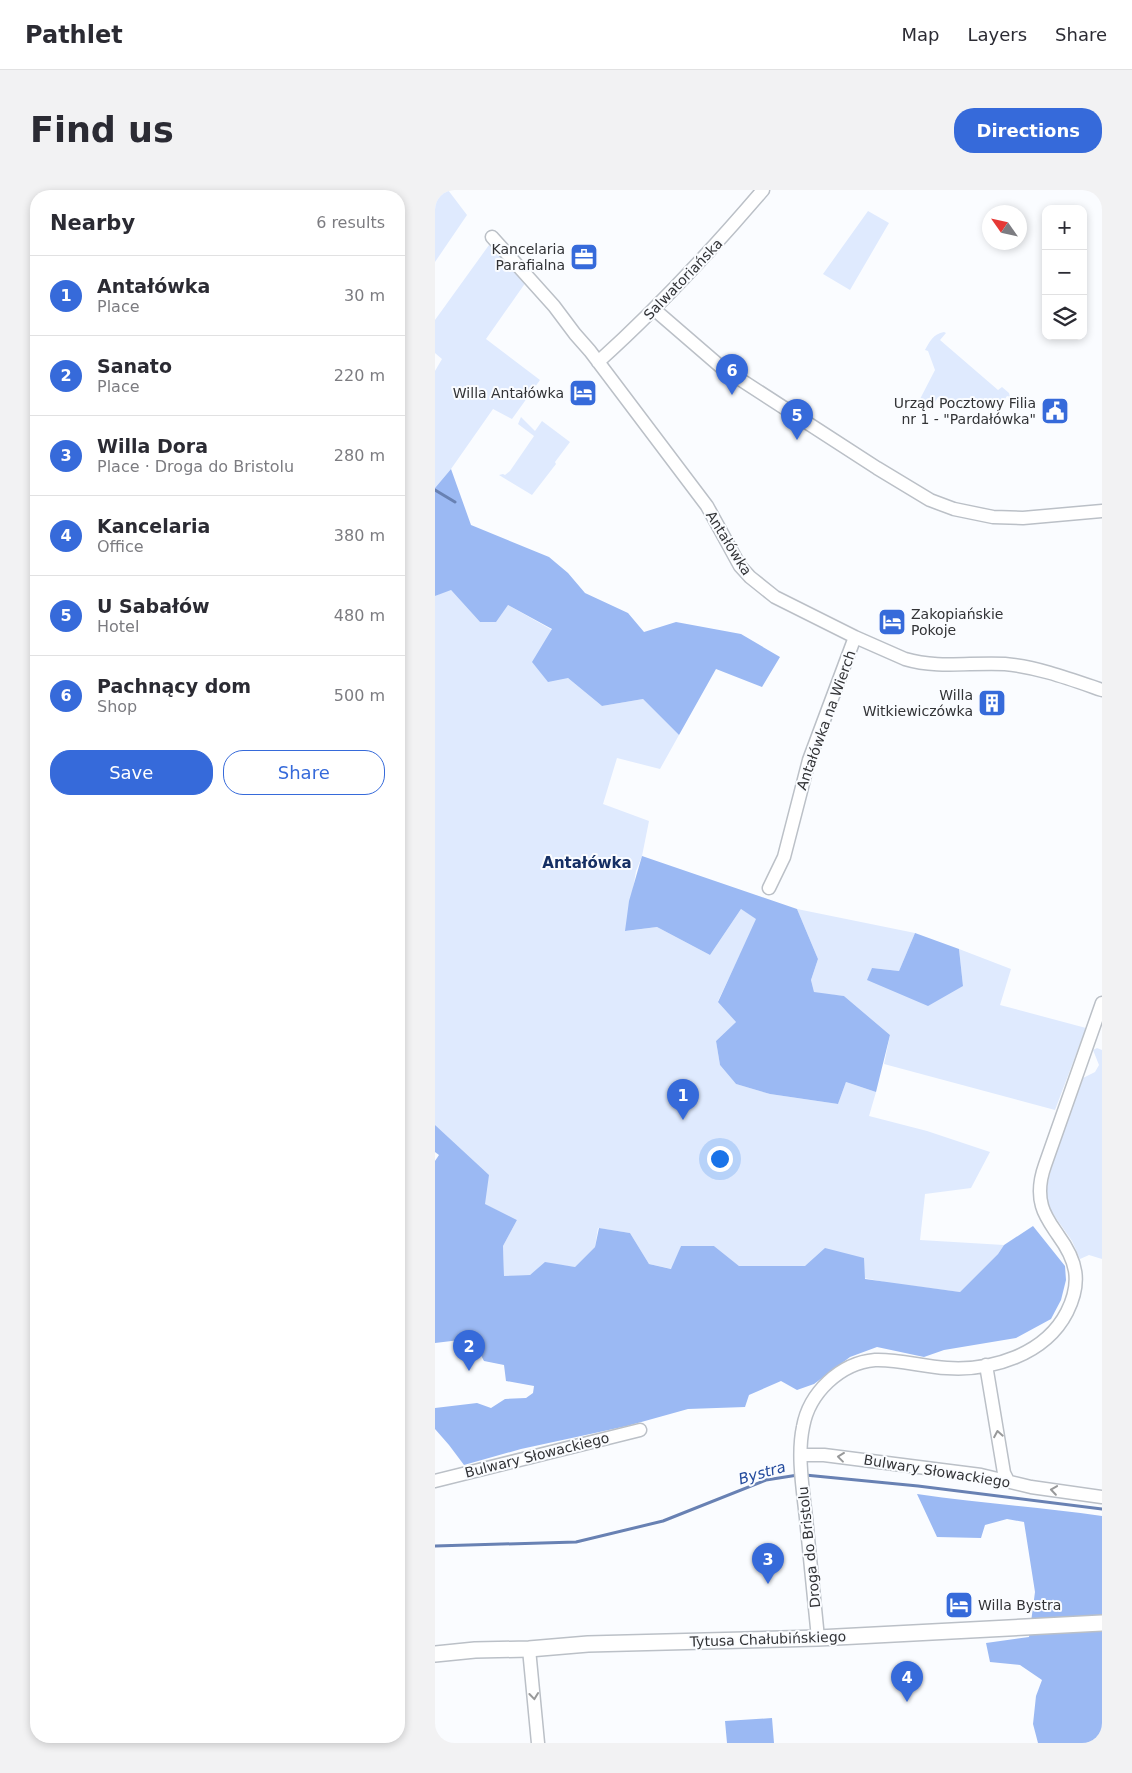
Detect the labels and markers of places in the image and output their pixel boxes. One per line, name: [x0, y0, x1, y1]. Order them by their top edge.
place label: Kancelaria Parafialna: [492, 241, 565, 273]
office icon: Kancelaria Parafialna: [569, 242, 599, 272]
pin: 6: [716, 354, 748, 395]
hotel icon: Willa Antałówka: [568, 378, 598, 408]
place label: Willa Antałówka: [453, 385, 564, 401]
place label: Urząd Pocztowy Filia nr 1 - "Pardałówka": [894, 395, 1036, 427]
public building icon: Urząd Pocztowy Filia nr 1 - "Pardałówka": [1040, 396, 1070, 426]
pin: 5: [781, 399, 813, 440]
place label: Zakopiańskie Pokoje: [911, 606, 1003, 638]
hotel icon: Zakopiańskie Pokoje: [877, 607, 907, 637]
place label: Willa Witkiewiczówka: [863, 687, 973, 719]
building icon: Willa Witkiewiczówka: [977, 688, 1007, 718]
pin: 1: [667, 1079, 699, 1120]
pin: 2: [453, 1330, 485, 1371]
pin: 3: [752, 1543, 784, 1584]
hotel icon: Willa Bystra: [944, 1590, 974, 1620]
place label: Willa Bystra: [978, 1597, 1061, 1613]
pin: 4: [891, 1661, 923, 1702]

